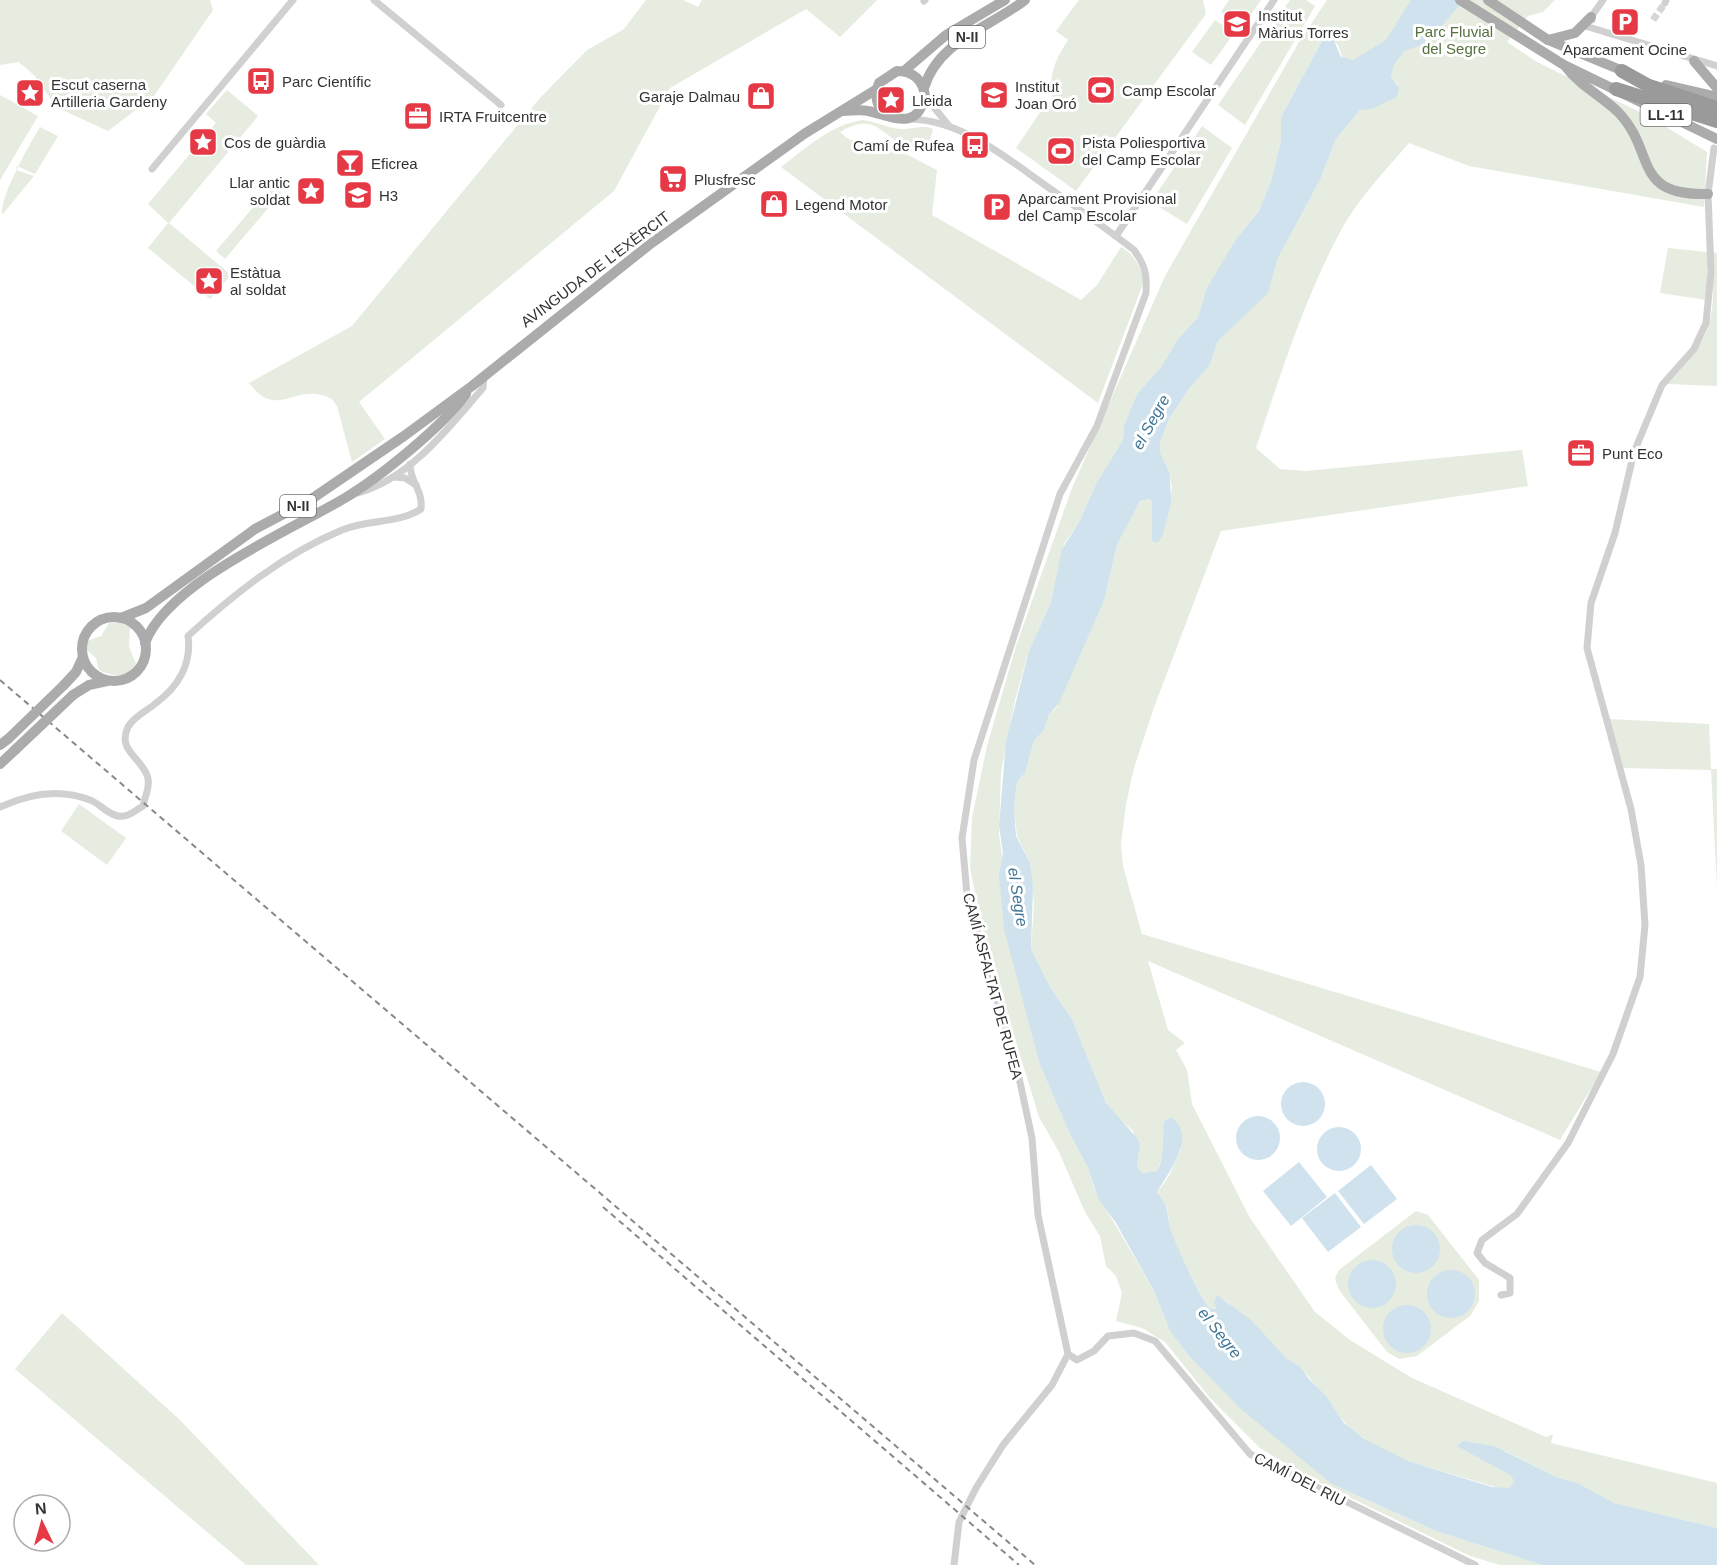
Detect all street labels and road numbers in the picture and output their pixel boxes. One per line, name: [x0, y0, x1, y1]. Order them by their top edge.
road number: N-II: [949, 26, 985, 48]
road number: LL-11: [1640, 104, 1692, 126]
street label: AVINGUDA DE L'EXÈRCIT: [517, 208, 673, 330]
road number: N-II: [280, 495, 316, 517]
street label: CAMÍ ASFALTAT DE RUFEA: [960, 891, 1026, 1081]
street label: CAMÍ DEL RIU: [1251, 1449, 1349, 1509]

